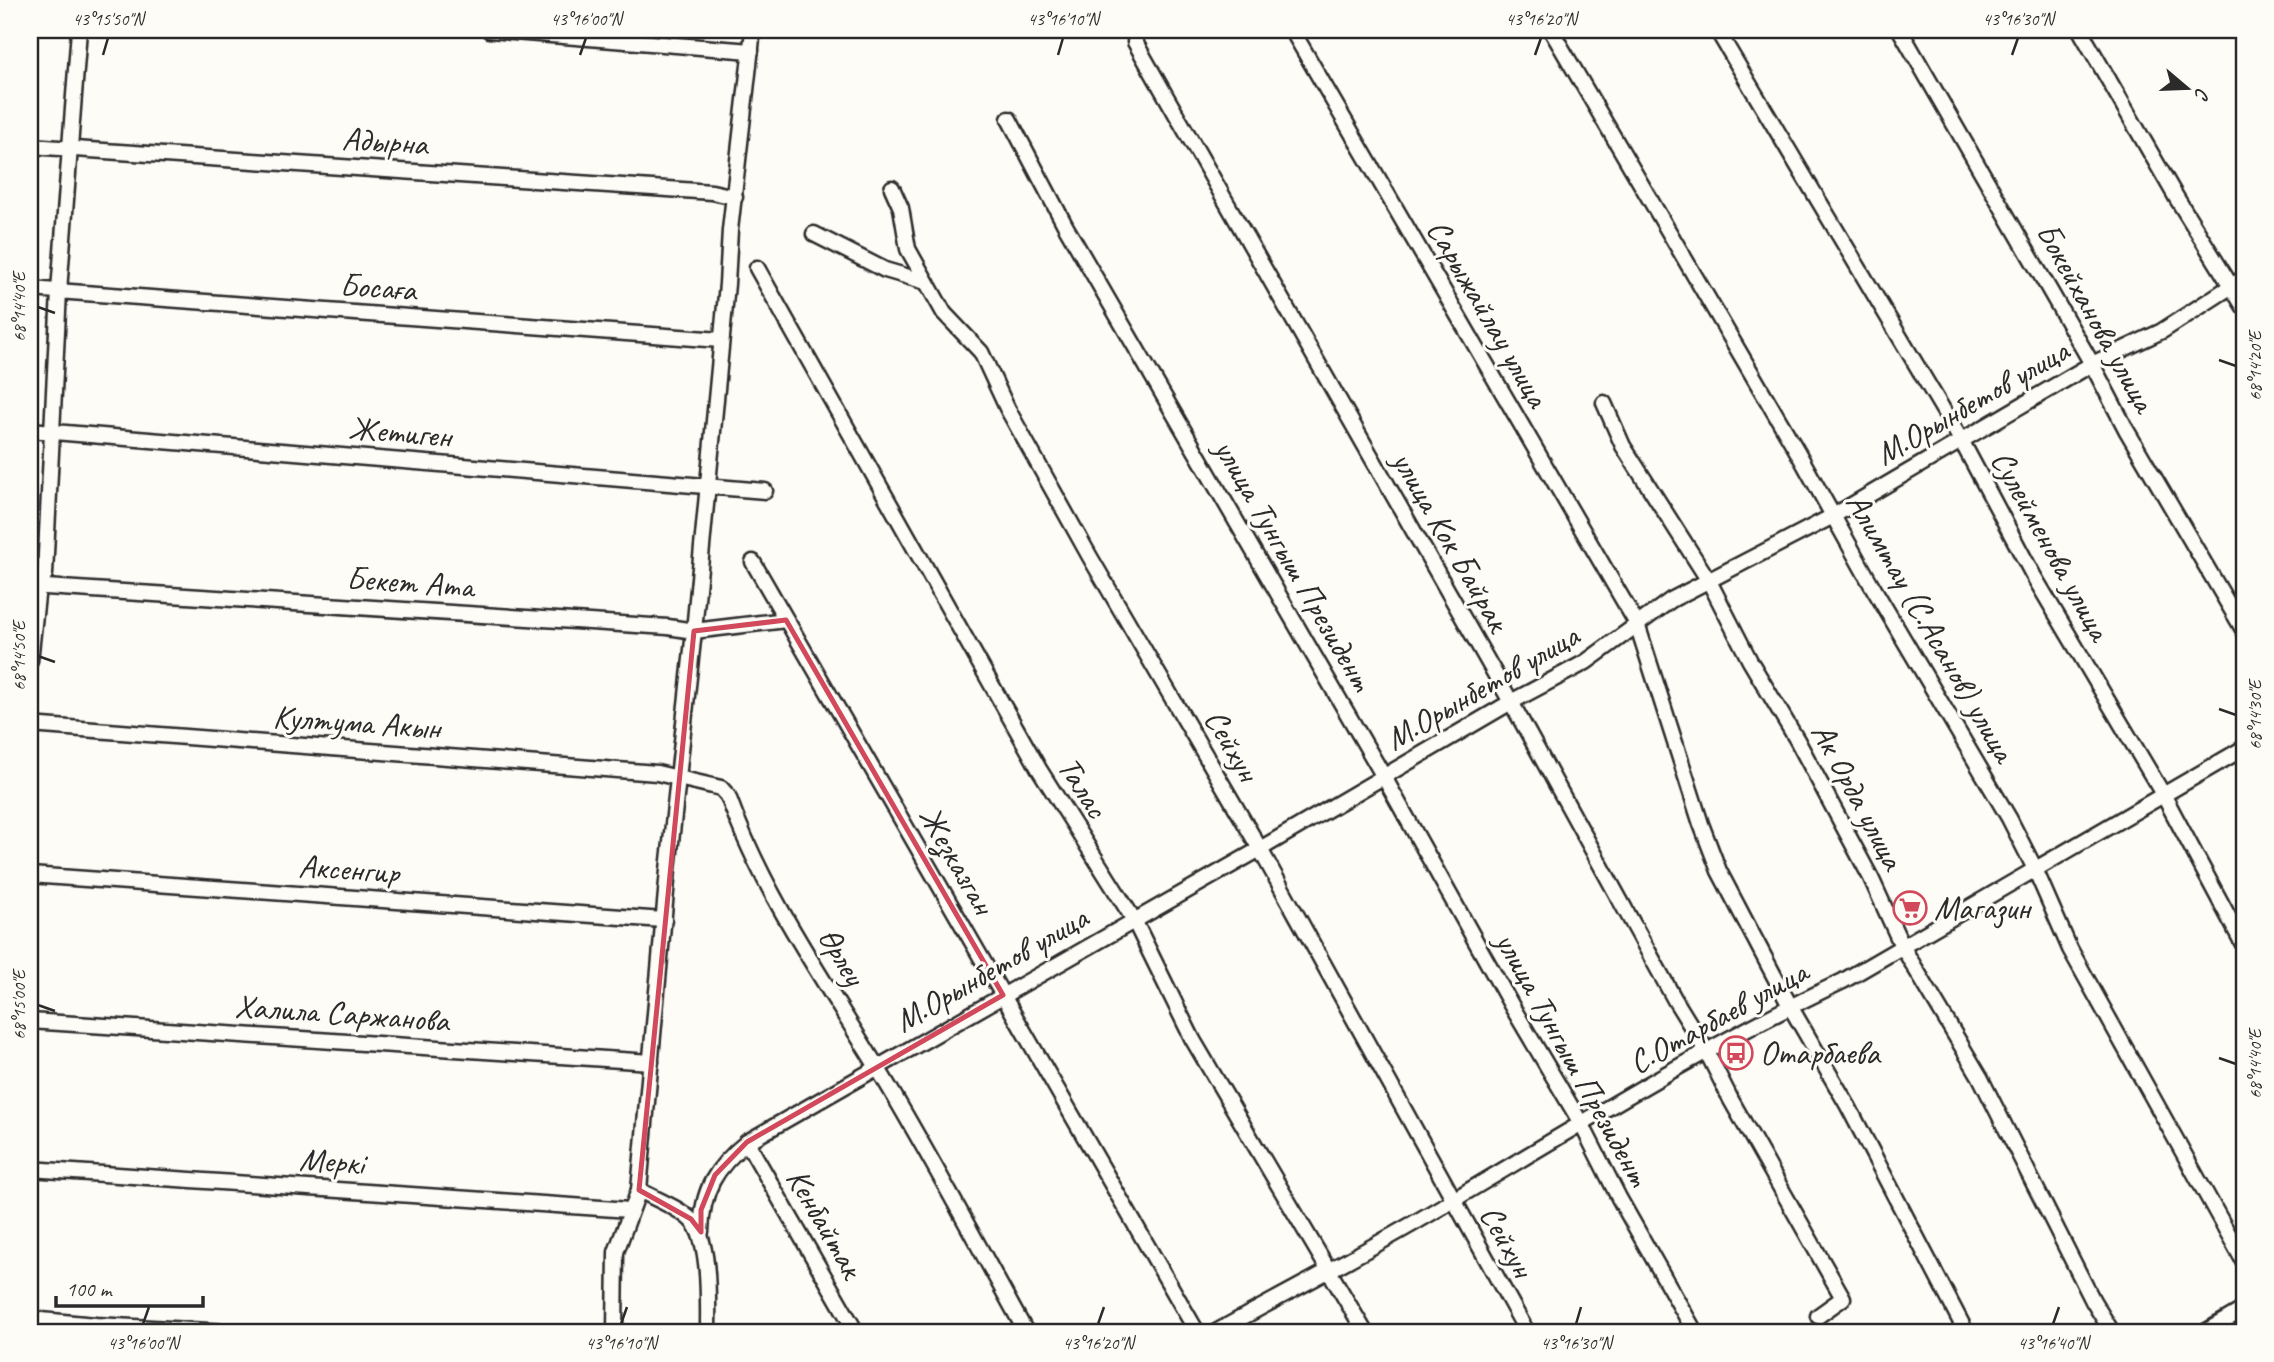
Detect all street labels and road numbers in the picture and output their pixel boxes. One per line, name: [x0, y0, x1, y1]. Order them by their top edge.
street label: Адырна: [341, 117, 432, 165]
street label: Сарыжайлау улица: [1417, 212, 1560, 416]
street label: Бокейханова улица: [2027, 215, 2166, 421]
street label: Босаға: [338, 263, 420, 311]
street label: М.Орынбетов улица: [1868, 329, 2078, 474]
street label: Жетиген: [347, 407, 455, 458]
street label: улица Тунгыш Президент: [1204, 430, 1384, 700]
street label: улица Кок Байрак: [1382, 442, 1521, 641]
street label: Сулейменова улица: [1982, 443, 2122, 650]
street label: Алимтау (С.Асанов) улица: [1837, 485, 2026, 771]
street label: Бекет Ата: [345, 557, 477, 608]
street label: М.Орынбетов улица: [1378, 614, 1588, 759]
street label: Култума Акын: [272, 695, 444, 749]
street label: Сейхун: [1195, 702, 1271, 791]
street label: Ак Орда улица: [1802, 715, 1915, 879]
street label: Талас: [1048, 749, 1119, 826]
street label: Жезказган: [909, 799, 1006, 924]
street label: Аксенгир: [297, 845, 403, 894]
street label: М.Орынбетов улица: [887, 896, 1097, 1041]
street label: Өрлеу: [809, 919, 877, 995]
street label: улица Тунгыш Президент: [1485, 923, 1661, 1195]
street label: С.Отарбаев улица: [1621, 949, 1817, 1083]
street label: Халила Саржанова: [234, 985, 453, 1042]
street label: Меркі: [298, 1138, 370, 1184]
street label: Кенбайтак: [777, 1161, 875, 1288]
street label: Сейхун: [1470, 1197, 1545, 1287]

